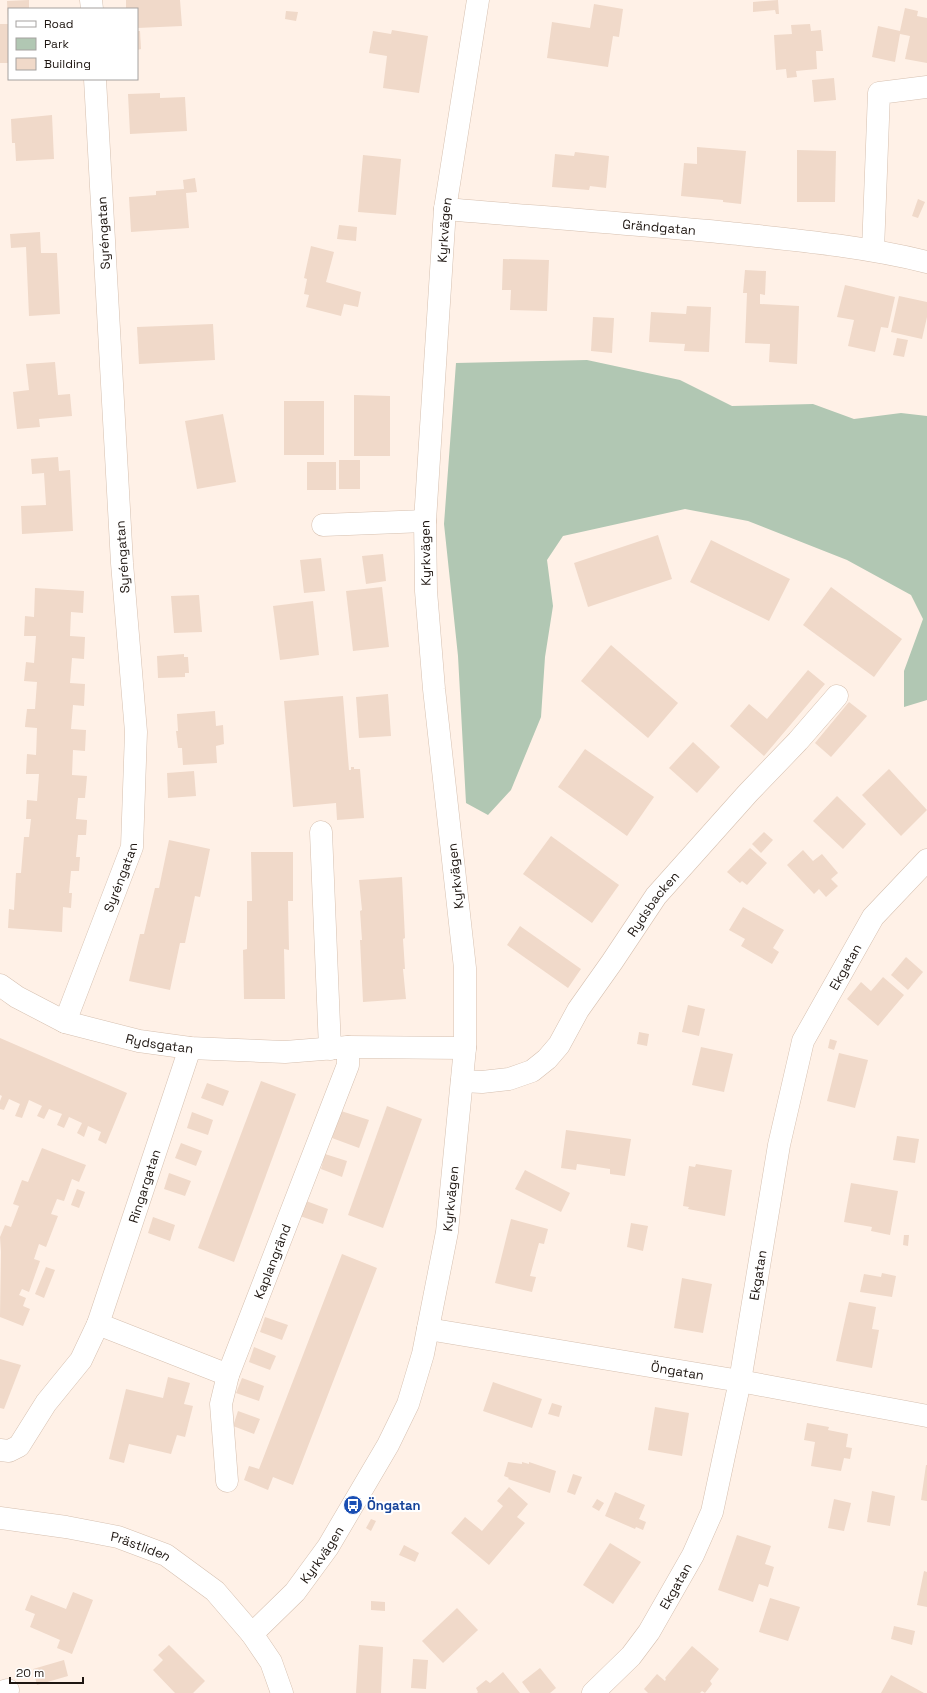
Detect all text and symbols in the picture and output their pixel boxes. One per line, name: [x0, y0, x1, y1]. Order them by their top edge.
legend: [8, 8, 138, 80]
text: Road: [44, 16, 73, 32]
text: Park: [44, 36, 69, 52]
text: Building: [44, 56, 91, 72]
street label: Syréngatan: [93, 196, 114, 270]
street label: Kyrkvägen: [434, 196, 456, 263]
street label: Grändgatan: [622, 216, 697, 239]
street label: Syréngatan: [111, 520, 134, 594]
street label: Kyrkvägen: [416, 520, 435, 586]
street label: Kyrkvägen: [444, 842, 467, 910]
street label: Syréngatan: [100, 843, 141, 915]
street label: Rydsbacken: [623, 868, 683, 940]
street label: Ekgatan: [826, 941, 865, 993]
street label: Rydsgatan: [124, 1030, 194, 1057]
street label: Ringargatan: [125, 1147, 164, 1225]
street label: Kyrkvägen: [439, 1165, 462, 1232]
street label: Kaplangränd: [250, 1221, 295, 1302]
street label: Ekgatan: [745, 1249, 771, 1302]
street label: Öngatan: [650, 1358, 705, 1384]
bus stop icon: Öngatan: [342, 1494, 364, 1516]
place label: Öngatan: [367, 1497, 421, 1514]
street label: Kyrkvägen: [296, 1523, 347, 1587]
street label: Prästliden: [109, 1528, 175, 1565]
street label: Ekgatan: [656, 1560, 696, 1613]
scale bar: [10, 1659, 83, 1685]
text: 20 m: [16, 1665, 44, 1681]

